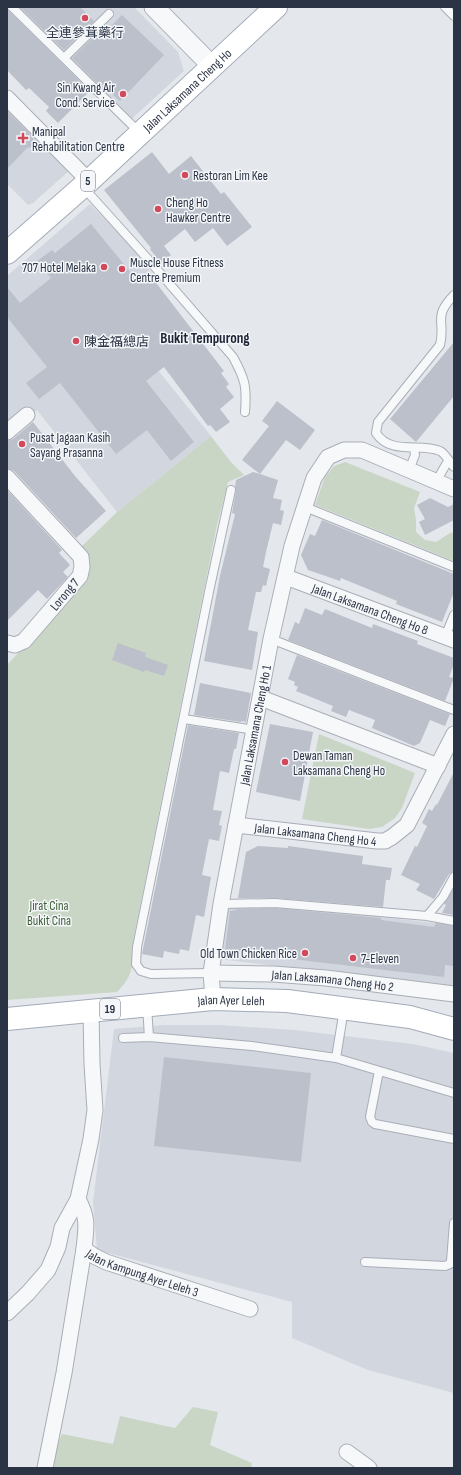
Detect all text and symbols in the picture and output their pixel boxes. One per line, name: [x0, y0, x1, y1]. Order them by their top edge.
marker: 全連參茸藥行: [80, 13, 90, 23]
place label: 全連參茸藥行: [46, 25, 124, 41]
street label: Jalan Laksamana Cheng Ho: [139, 45, 235, 136]
place label: Sin Kwang Air Cond. Service: [55, 80, 115, 111]
marker: Sin Kwang Air Cond. Service: [118, 89, 128, 99]
place label: Manipal Rehabilitation Centre: [32, 124, 125, 155]
marker: Manipal Rehabilitation Centre: [17, 132, 29, 144]
place label: Restoran Lim Kee: [193, 168, 268, 184]
marker: Restoran Lim Kee: [180, 170, 190, 180]
road number: 5: [81, 171, 95, 191]
place label: Cheng Ho Hawker Centre: [166, 195, 230, 226]
marker: Cheng Ho Hawker Centre: [153, 204, 163, 214]
place label: Muscle House Fitness Centre Premium: [130, 255, 224, 286]
place label: 707 Hotel Melaka: [22, 260, 96, 276]
marker: 707 Hotel Melaka: [99, 262, 109, 272]
marker: Muscle House Fitness Centre Premium: [117, 264, 127, 274]
district label: Bukit Tempurong: [160, 329, 250, 348]
place label: 陳金福總店: [84, 334, 149, 350]
marker: 陳金福總店: [71, 336, 81, 346]
place label: Pusat Jagaan Kasih Sayang Prasanna: [30, 430, 110, 461]
marker: Pusat Jagaan Kasih Sayang Prasanna: [17, 439, 27, 449]
street label: Lorong 7: [47, 575, 83, 614]
street label: Jalan Laksamana Cheng Ho 8: [309, 580, 431, 639]
street label: Jalan Laksamana Cheng Ho 1: [236, 663, 275, 787]
place label: Dewan Taman Laksamana Cheng Ho: [293, 748, 385, 779]
marker: Dewan Taman Laksamana Cheng Ho: [280, 757, 290, 767]
street label: Jalan Laksamana Cheng Ho 4: [253, 820, 378, 850]
park label: Jirat Cina Bukit Cina: [27, 898, 71, 929]
place label: Old Town Chicken Rice: [200, 946, 297, 962]
marker: Old Town Chicken Rice: [300, 948, 310, 958]
place label: 7-Eleven: [361, 951, 399, 967]
marker: 7-Eleven: [348, 953, 358, 963]
street label: Jalan Laksamana Cheng Ho 2: [270, 967, 394, 995]
street label: Jalan Ayer Leleh: [196, 992, 265, 1010]
road number: 19: [100, 999, 120, 1019]
street label: Jalan Kampung Ayer Leleh 3: [82, 1245, 200, 1301]

